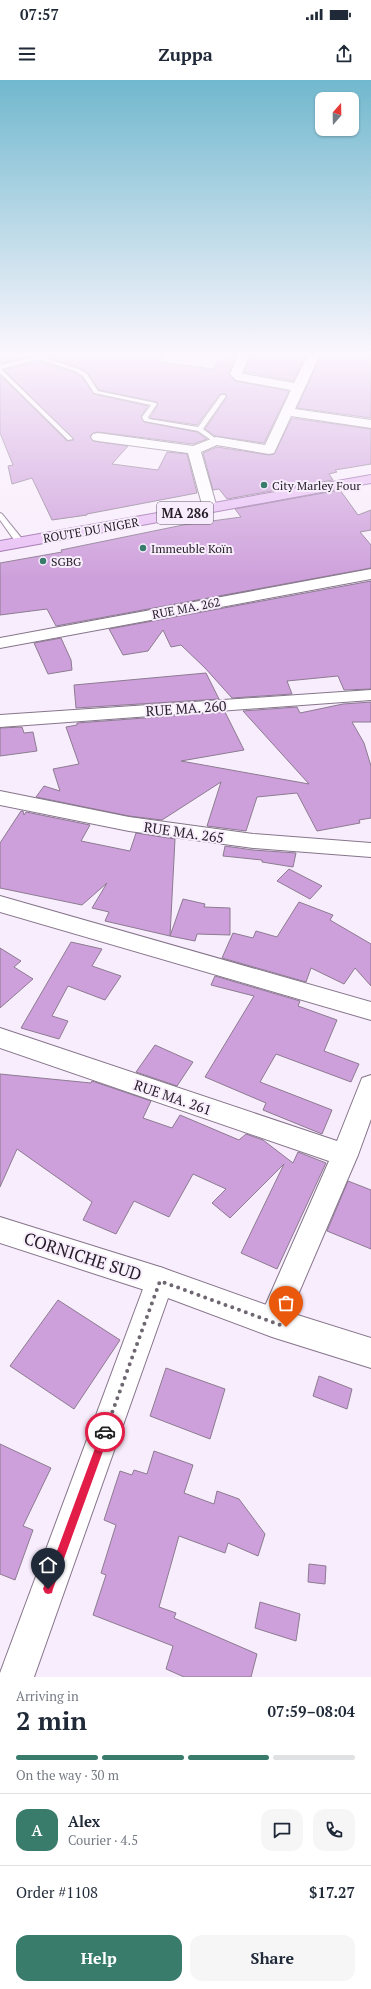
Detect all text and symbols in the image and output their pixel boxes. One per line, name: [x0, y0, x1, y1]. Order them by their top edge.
text: 07:57: [20, 4, 59, 24]
text: Zuppa: [158, 42, 213, 66]
icon: menu: [16, 43, 38, 65]
icon: share: [333, 43, 355, 65]
north arrow: [315, 92, 359, 136]
map controls: [315, 92, 359, 136]
place label: City Marley Four: [272, 478, 361, 493]
marker: City Marley Four: [259, 480, 269, 490]
road number: MA 286: [157, 502, 213, 524]
street label: ROUTE DU NIGER: [42, 514, 140, 546]
place label: Immeuble Koïn: [151, 541, 233, 556]
marker: Immeuble Koïn: [138, 543, 148, 553]
place label: SGBG: [51, 554, 82, 569]
marker: SGBG: [38, 556, 48, 566]
street label: RUE MA. 262: [151, 594, 221, 622]
street label: RUE MA. 260: [145, 696, 227, 720]
street label: RUE MA. 265: [143, 817, 225, 847]
street label: RUE MA. 261: [132, 1075, 214, 1119]
street label: CORNICHE SUD: [21, 1226, 145, 1286]
pin: [269, 1286, 303, 1327]
icon: bag: [275, 1292, 297, 1314]
courier: [85, 1412, 125, 1452]
icon: car: [94, 1421, 116, 1443]
pin: [31, 1548, 65, 1589]
icon: home: [37, 1554, 59, 1576]
text: Arriving in: [16, 1687, 79, 1705]
text: 07:59–08:04: [268, 1701, 355, 1721]
text: 2 min: [16, 1703, 87, 1737]
text: On the way · 30 m: [16, 1766, 119, 1784]
button: chat: [261, 1809, 303, 1851]
button: phone: [313, 1809, 355, 1851]
text: Alex: [68, 1811, 100, 1831]
text: A: [32, 1820, 42, 1840]
text: Courier · 4.5: [68, 1831, 138, 1849]
text: Order #1108: [16, 1882, 98, 1902]
text: $17.27: [309, 1882, 355, 1902]
button: Help: [16, 1935, 182, 1981]
button: Share: [190, 1935, 355, 1981]

